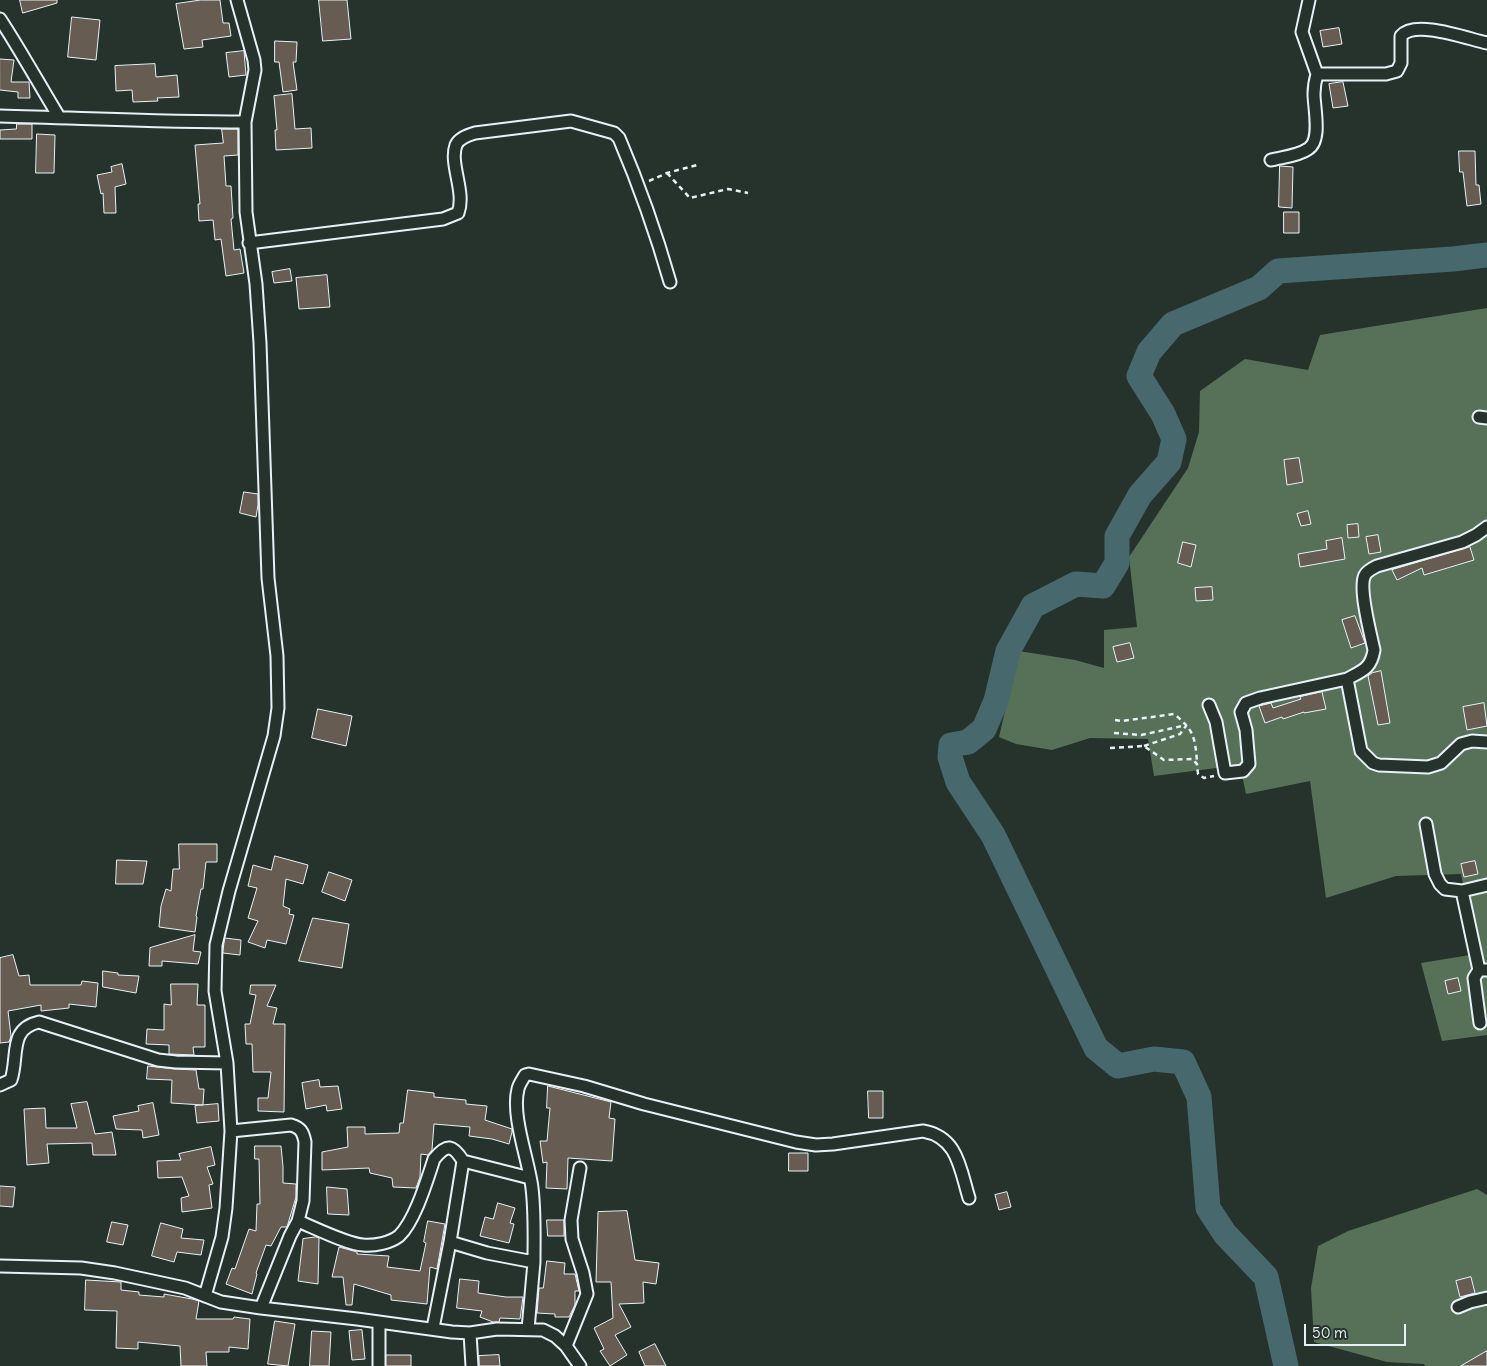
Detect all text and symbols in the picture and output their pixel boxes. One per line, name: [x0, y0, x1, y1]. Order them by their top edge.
scale bar: [1307, 1314, 1410, 1346]
text: 50 m: [1312, 1323, 1347, 1342]

